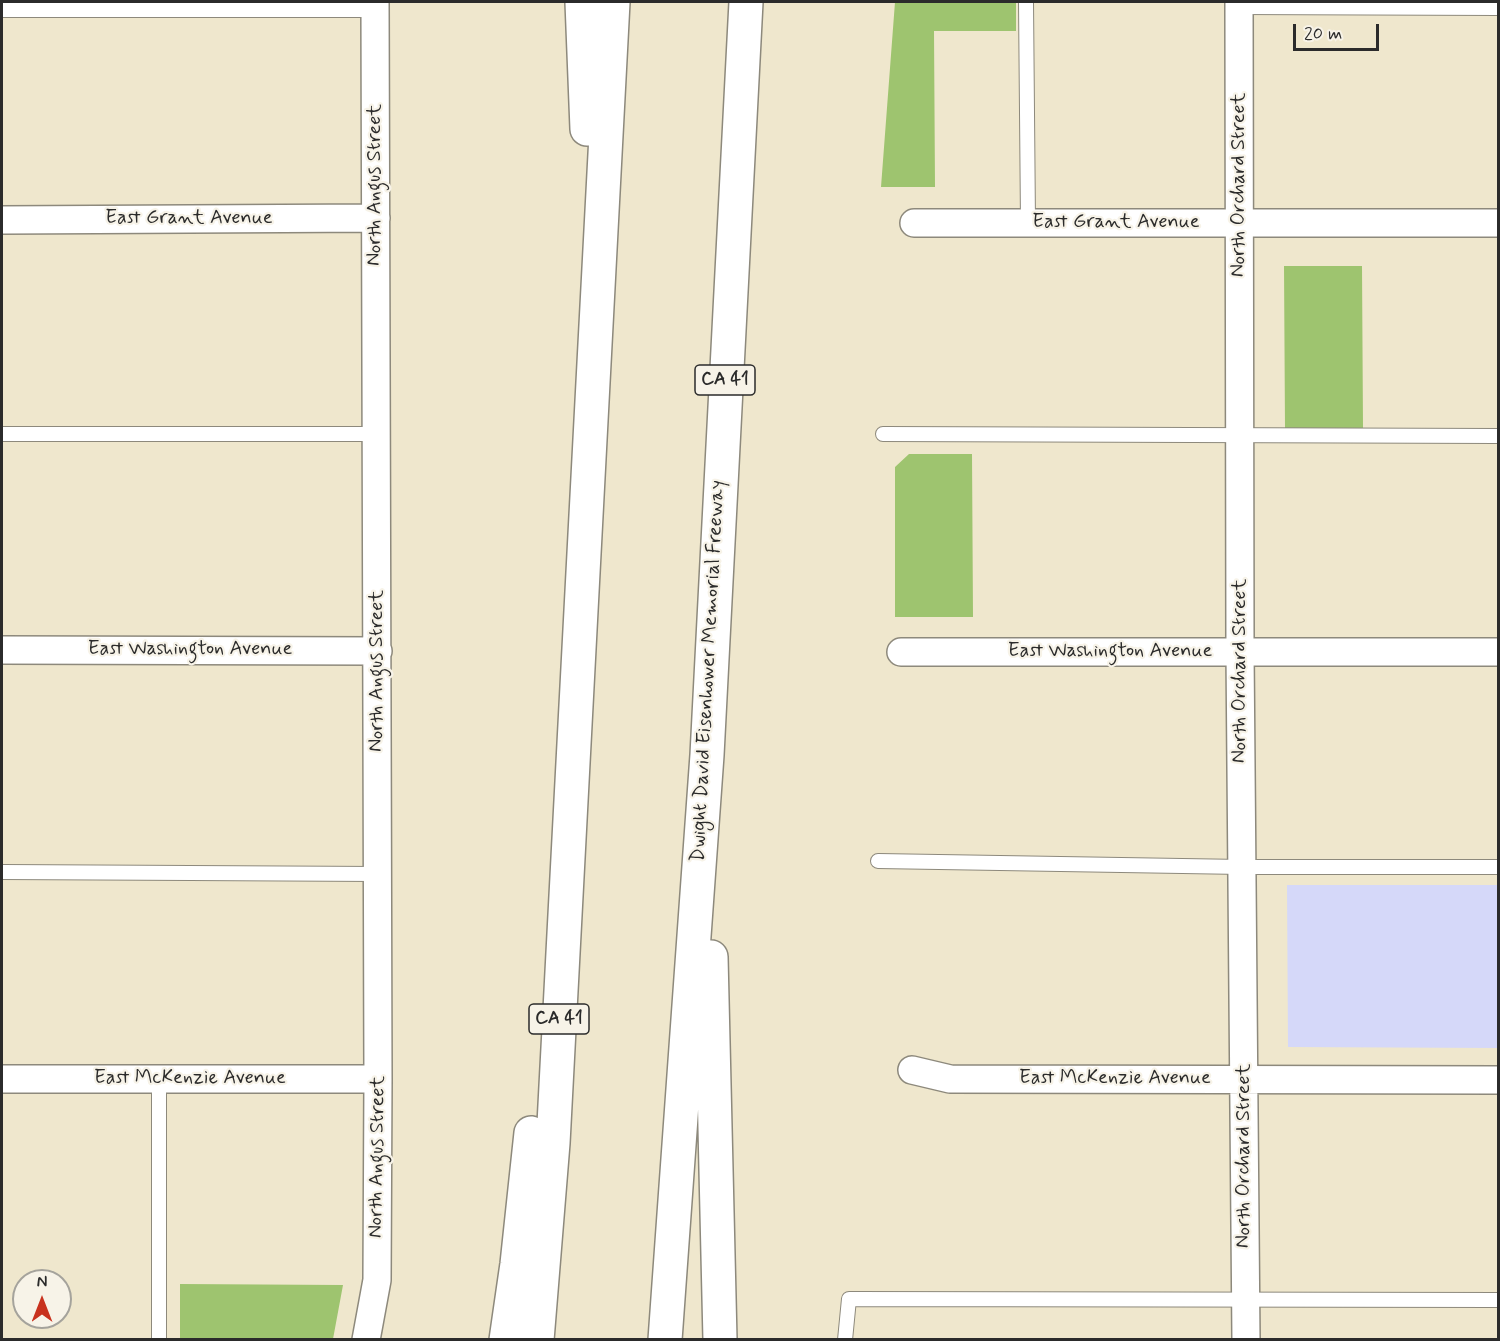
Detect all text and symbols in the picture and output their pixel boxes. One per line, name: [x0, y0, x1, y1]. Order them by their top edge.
scale bar: [1296, 12, 1382, 50]
text: 20 m: [1304, 22, 1342, 46]
street label: North Orchard Street: [1228, 93, 1252, 277]
street label: North Angus Street: [364, 104, 388, 266]
street label: East Grant Avenue: [105, 207, 273, 231]
street label: East Grant Avenue: [1032, 211, 1200, 235]
road number: CA 41: [695, 365, 755, 395]
street label: Dwight David Eisenhower Memorial Freeway: [687, 479, 731, 863]
street label: North Orchard Street: [1229, 579, 1253, 763]
street label: North Angus Street: [366, 590, 390, 752]
street label: East Washington Avenue: [88, 638, 292, 662]
street label: East Washington Avenue: [1008, 640, 1212, 664]
road number: CA 41: [529, 1004, 589, 1034]
street label: North Orchard Street: [1233, 1064, 1257, 1248]
street label: East McKenzie Avenue: [94, 1067, 286, 1091]
street label: East McKenzie Avenue: [1019, 1067, 1211, 1091]
street label: North Angus Street: [365, 1076, 391, 1238]
north arrow: [12, 1269, 72, 1329]
text: N: [37, 1272, 47, 1293]

